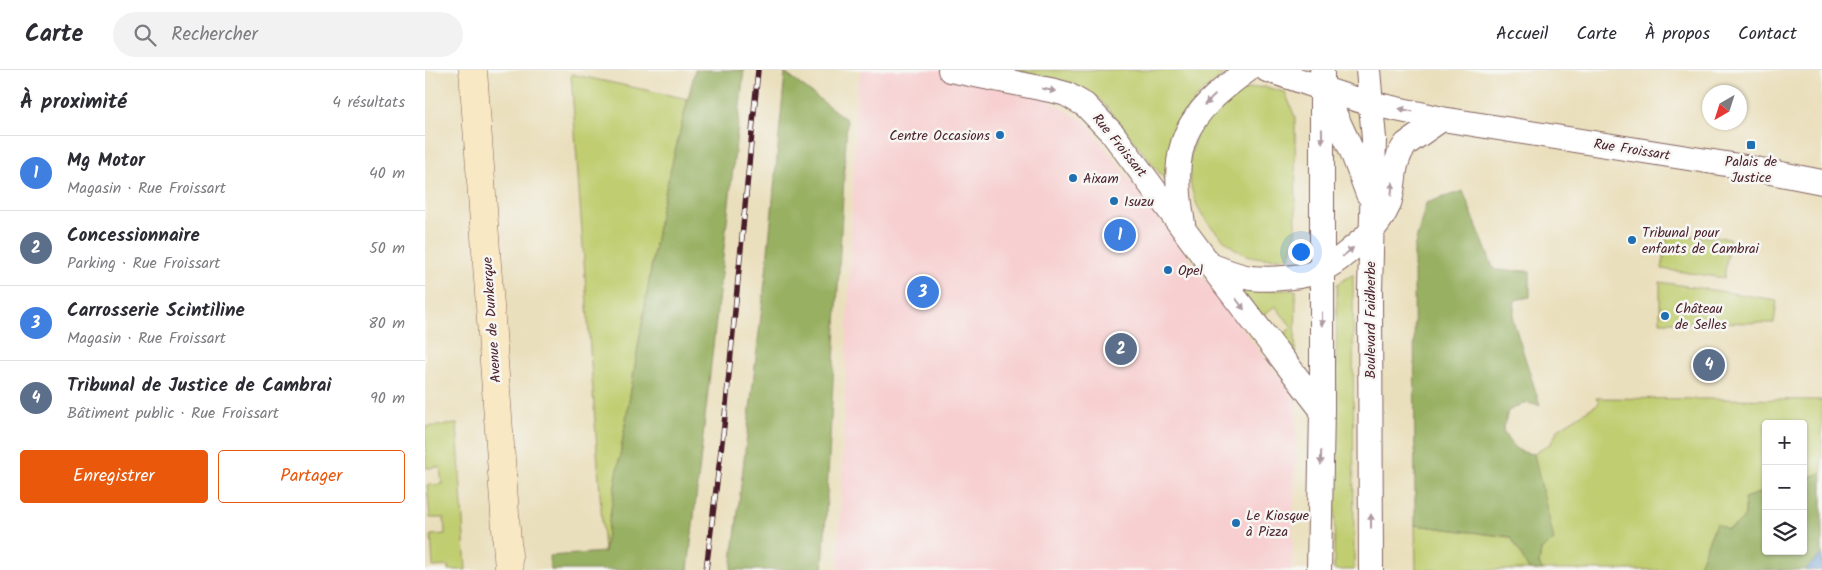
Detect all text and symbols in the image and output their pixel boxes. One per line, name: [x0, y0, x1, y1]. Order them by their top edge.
search box: [113, 12, 463, 57]
text: Carte: [25, 15, 83, 54]
text: Rechercher: [171, 20, 258, 50]
text: Accueil: [1496, 20, 1549, 49]
text: Carte: [1577, 20, 1617, 49]
text: À propos: [1645, 20, 1710, 49]
text: Contact: [1738, 20, 1797, 49]
icon: search: [131, 21, 159, 49]
north arrow: [1702, 85, 1747, 130]
text: À proximité: [20, 86, 127, 119]
one-way arrow: [1041, 86, 1057, 94]
text: 4 résultats: [332, 90, 405, 115]
one-way arrow: [1204, 94, 1216, 106]
one-way arrow: [1398, 106, 1414, 114]
street label: Rue Froissart: [1086, 109, 1152, 183]
place label: Centre Occasions: [889, 125, 990, 147]
one-way arrow: [1318, 128, 1326, 144]
marker: Centre Occasions: [994, 129, 1006, 141]
street label: Rue Froissart: [1592, 133, 1672, 167]
marker: Palais de Justice: [1745, 139, 1757, 151]
text: Mg Motor: [67, 146, 145, 176]
place label: Palais de Justice: [1725, 151, 1778, 189]
text: 1: [34, 161, 38, 186]
text: 40 m: [369, 161, 405, 186]
place label: Aixam: [1083, 168, 1119, 190]
marker: Aixam: [1067, 172, 1079, 184]
text: Magasin · Rue Froissart: [67, 176, 226, 201]
one-way arrow: [1388, 180, 1396, 196]
place label: Isuzu: [1124, 191, 1154, 213]
marker: Isuzu: [1108, 195, 1120, 207]
pin: 1: [1104, 216, 1136, 254]
text: Concessionnaire: [67, 221, 200, 251]
place label: Tribunal pour enfants de Cambrai: [1642, 222, 1760, 260]
marker: Tribunal pour enfants de Cambrai: [1626, 234, 1638, 246]
text: 2: [31, 236, 41, 261]
text: 50 m: [369, 236, 405, 261]
your location: [1288, 239, 1314, 265]
one-way arrow: [1341, 247, 1354, 258]
text: Parking · Rue Froissart: [67, 251, 221, 276]
street label: Avenue de Dunkerque: [477, 256, 507, 384]
place label: Opel: [1178, 260, 1204, 282]
street label: Boulevard Faidherbe: [1360, 260, 1382, 379]
marker: Opel: [1162, 264, 1174, 276]
pin: 3: [907, 273, 939, 311]
text: Carrosserie Scintiline: [67, 296, 245, 326]
one-way arrow: [1235, 297, 1245, 311]
place label: Château de Selles: [1675, 298, 1727, 336]
marker: Château de Selles: [1659, 310, 1671, 322]
text: 3: [32, 311, 40, 336]
text: 80 m: [368, 311, 405, 336]
one-way arrow: [1318, 311, 1326, 327]
text: Magasin · Rue Froissart: [67, 326, 226, 351]
pin: 2: [1105, 330, 1137, 368]
pin: 4: [1693, 346, 1725, 384]
text: Tribunal de Justice de Cambrai: [67, 371, 331, 401]
text: 4: [32, 386, 40, 411]
text: 90 m: [370, 386, 405, 411]
text: Bâtiment public · Rue Froissart: [67, 401, 279, 426]
map controls: [1762, 420, 1807, 555]
button: +: [1762, 420, 1807, 465]
button: Enregistrer: [20, 450, 208, 503]
button: Partager: [218, 450, 405, 503]
one-way arrow: [1317, 451, 1325, 467]
button: −: [1762, 465, 1807, 510]
place label: Le Kiosque à Pizza: [1246, 505, 1310, 543]
button: layers: [1762, 510, 1807, 555]
one-way arrow: [1367, 513, 1375, 529]
marker: Le Kiosque à Pizza: [1230, 517, 1242, 529]

